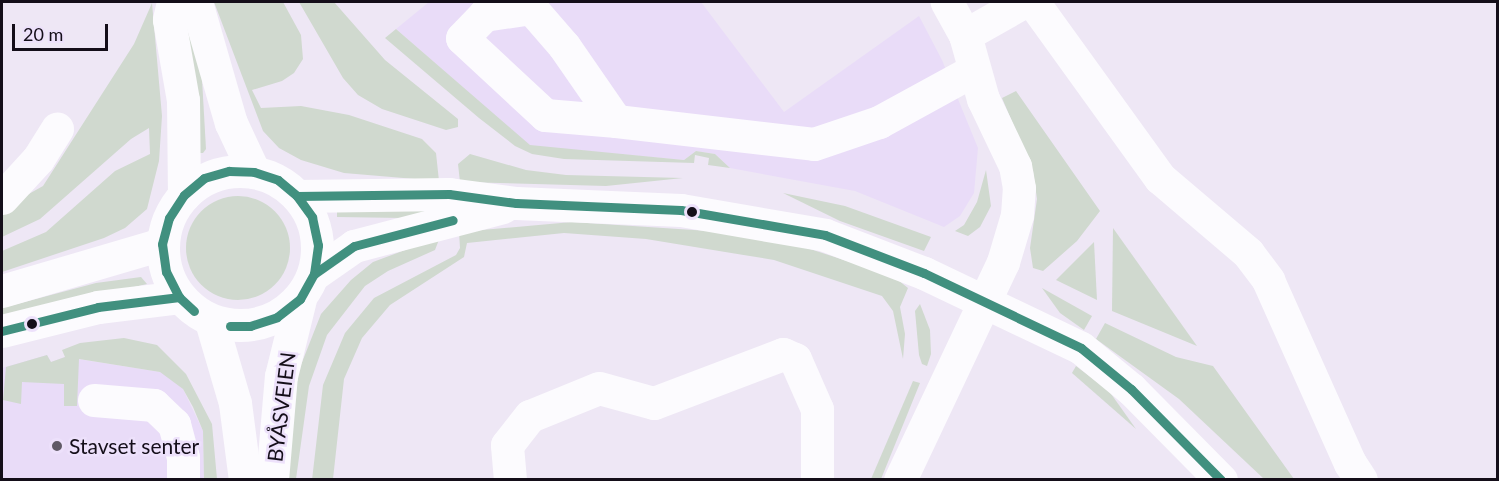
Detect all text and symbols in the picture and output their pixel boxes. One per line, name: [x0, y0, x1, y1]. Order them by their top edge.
scale bar: [15, 12, 111, 50]
text: 20 m: [23, 23, 63, 45]
unlabelled marker: [686, 206, 698, 218]
unlabelled marker: [26, 318, 38, 330]
street label: BYÅSVEIEN: [262, 351, 300, 463]
place label: Stavset senter: [69, 433, 199, 459]
marker: Stavset senter: [50, 439, 64, 453]

